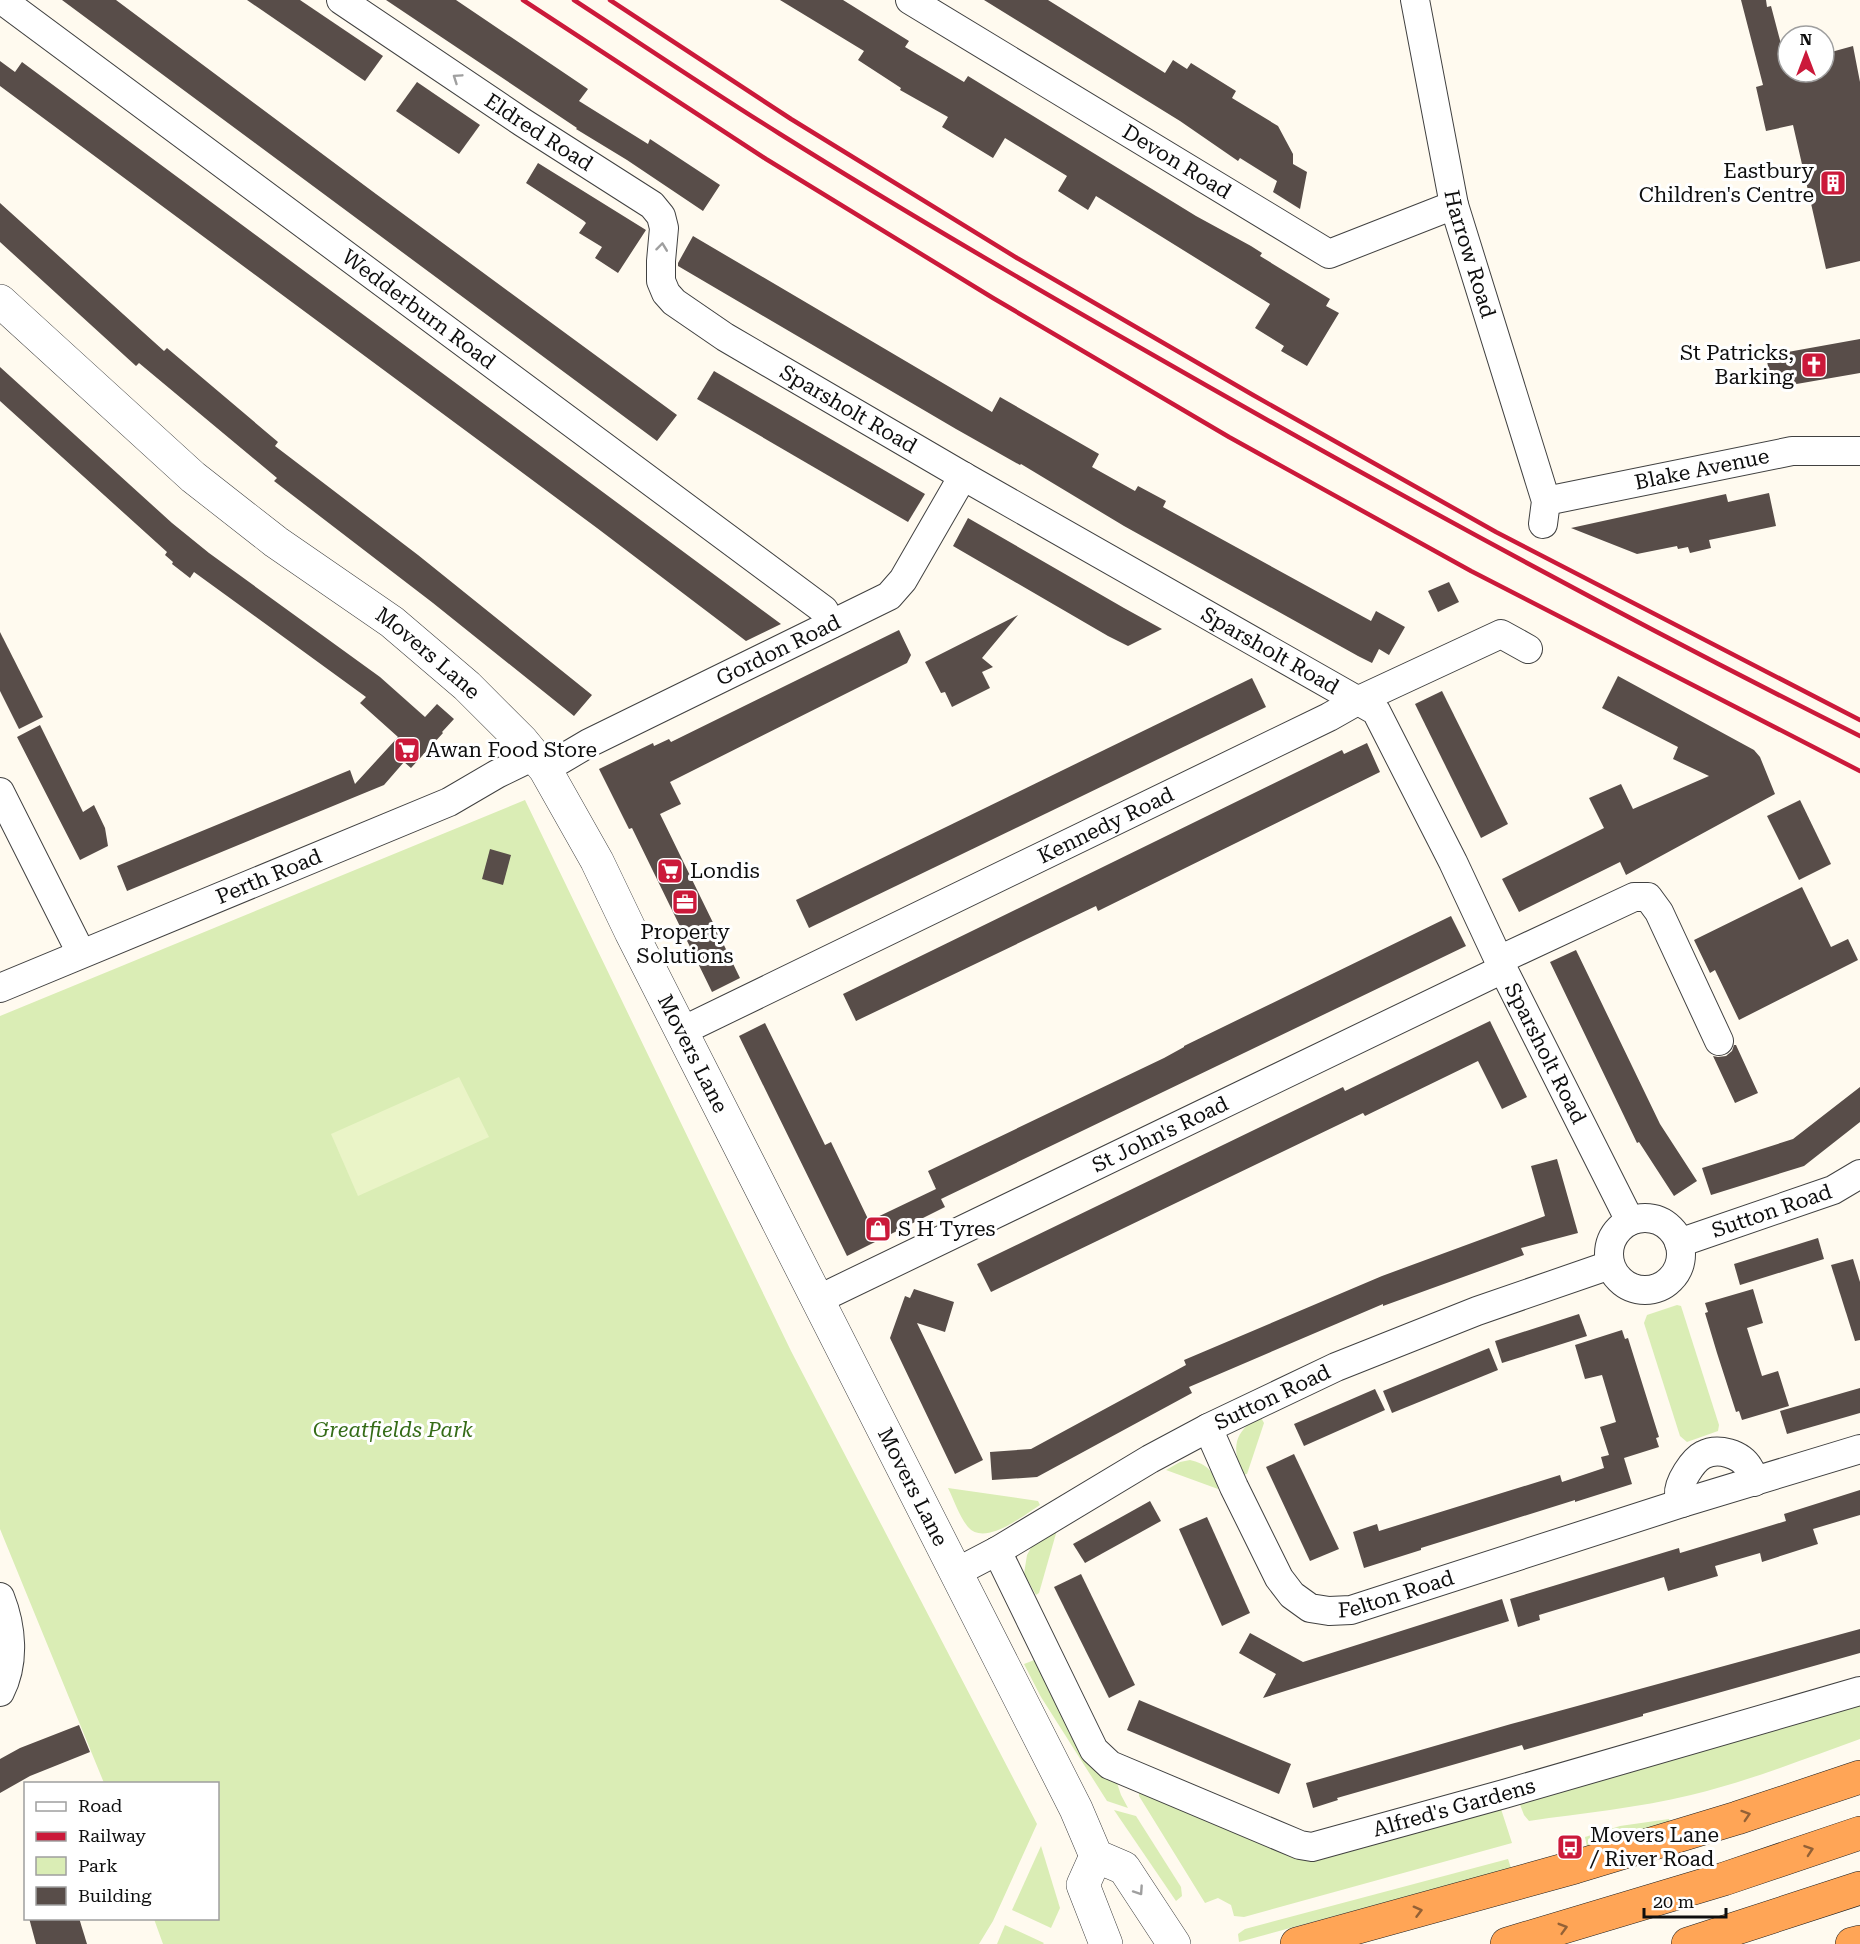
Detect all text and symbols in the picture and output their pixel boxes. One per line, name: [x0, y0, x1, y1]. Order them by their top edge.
north arrow: [1776, 24, 1836, 84]
text: N: [1800, 30, 1812, 49]
one-way arrow: [453, 74, 464, 85]
street label: Eldred Road: [480, 88, 598, 176]
street label: Devon Road: [1118, 120, 1236, 204]
place label: Eastbury Children's Centre: [1639, 159, 1815, 207]
building icon: Eastbury Children's Centre: [1818, 168, 1848, 198]
street label: Harrow Road: [1439, 188, 1501, 321]
one-way arrow: [655, 243, 668, 252]
street label: Wedderburn Road: [337, 245, 501, 374]
place label: St Patricks, Barking: [1680, 341, 1794, 389]
church icon: St Patricks, Barking: [1799, 350, 1829, 380]
street label: Sparsholt Road: [776, 360, 922, 459]
street label: Blake Avenue: [1632, 444, 1771, 495]
street label: Movers Lane: [371, 602, 485, 704]
street label: Sparsholt Road: [1197, 602, 1344, 700]
street label: Gordon Road: [712, 610, 845, 691]
supermarket icon: Awan Food Store: [392, 735, 422, 765]
place label: Awan Food Store: [426, 738, 597, 762]
street label: Kennedy Road: [1034, 782, 1178, 868]
street label: Perth Road: [213, 844, 326, 909]
supermarket icon: Londis: [655, 856, 685, 886]
place label: Londis: [690, 859, 760, 883]
office icon: Property Solutions: [670, 887, 700, 917]
place label: Property Solutions: [637, 920, 733, 968]
street label: Sparsholt Road: [1500, 979, 1591, 1128]
street label: Movers Lane: [653, 991, 733, 1117]
street label: St John's Road: [1088, 1091, 1232, 1177]
street label: Sutton Road: [1709, 1179, 1835, 1243]
shop icon: S H Tyres: [863, 1214, 893, 1244]
place label: S H Tyres: [898, 1217, 996, 1241]
street label: Sutton Road: [1211, 1359, 1335, 1435]
park label: Greatfields Park: [313, 1418, 474, 1442]
street label: Movers Lane: [873, 1424, 953, 1550]
street label: Felton Road: [1337, 1565, 1457, 1623]
street label: Alfred's Gardens: [1370, 1774, 1538, 1842]
legend: [24, 1782, 219, 1920]
text: Road: [78, 1795, 123, 1816]
one-way arrow: [1740, 1810, 1751, 1822]
place label: Movers Lane / River Road: [1589, 1823, 1719, 1871]
text: Railway: [78, 1825, 146, 1846]
bus stop icon: Movers Lane / River Road: [1555, 1832, 1585, 1862]
one-way arrow: [1803, 1845, 1814, 1857]
text: Park: [78, 1855, 118, 1876]
scale bar: [1644, 1881, 1726, 1919]
text: Building: [78, 1885, 152, 1906]
one-way arrow: [1132, 1885, 1143, 1896]
text: 20 m: [1653, 1891, 1694, 1912]
one-way arrow: [1412, 1906, 1423, 1918]
one-way arrow: [1557, 1923, 1568, 1935]

